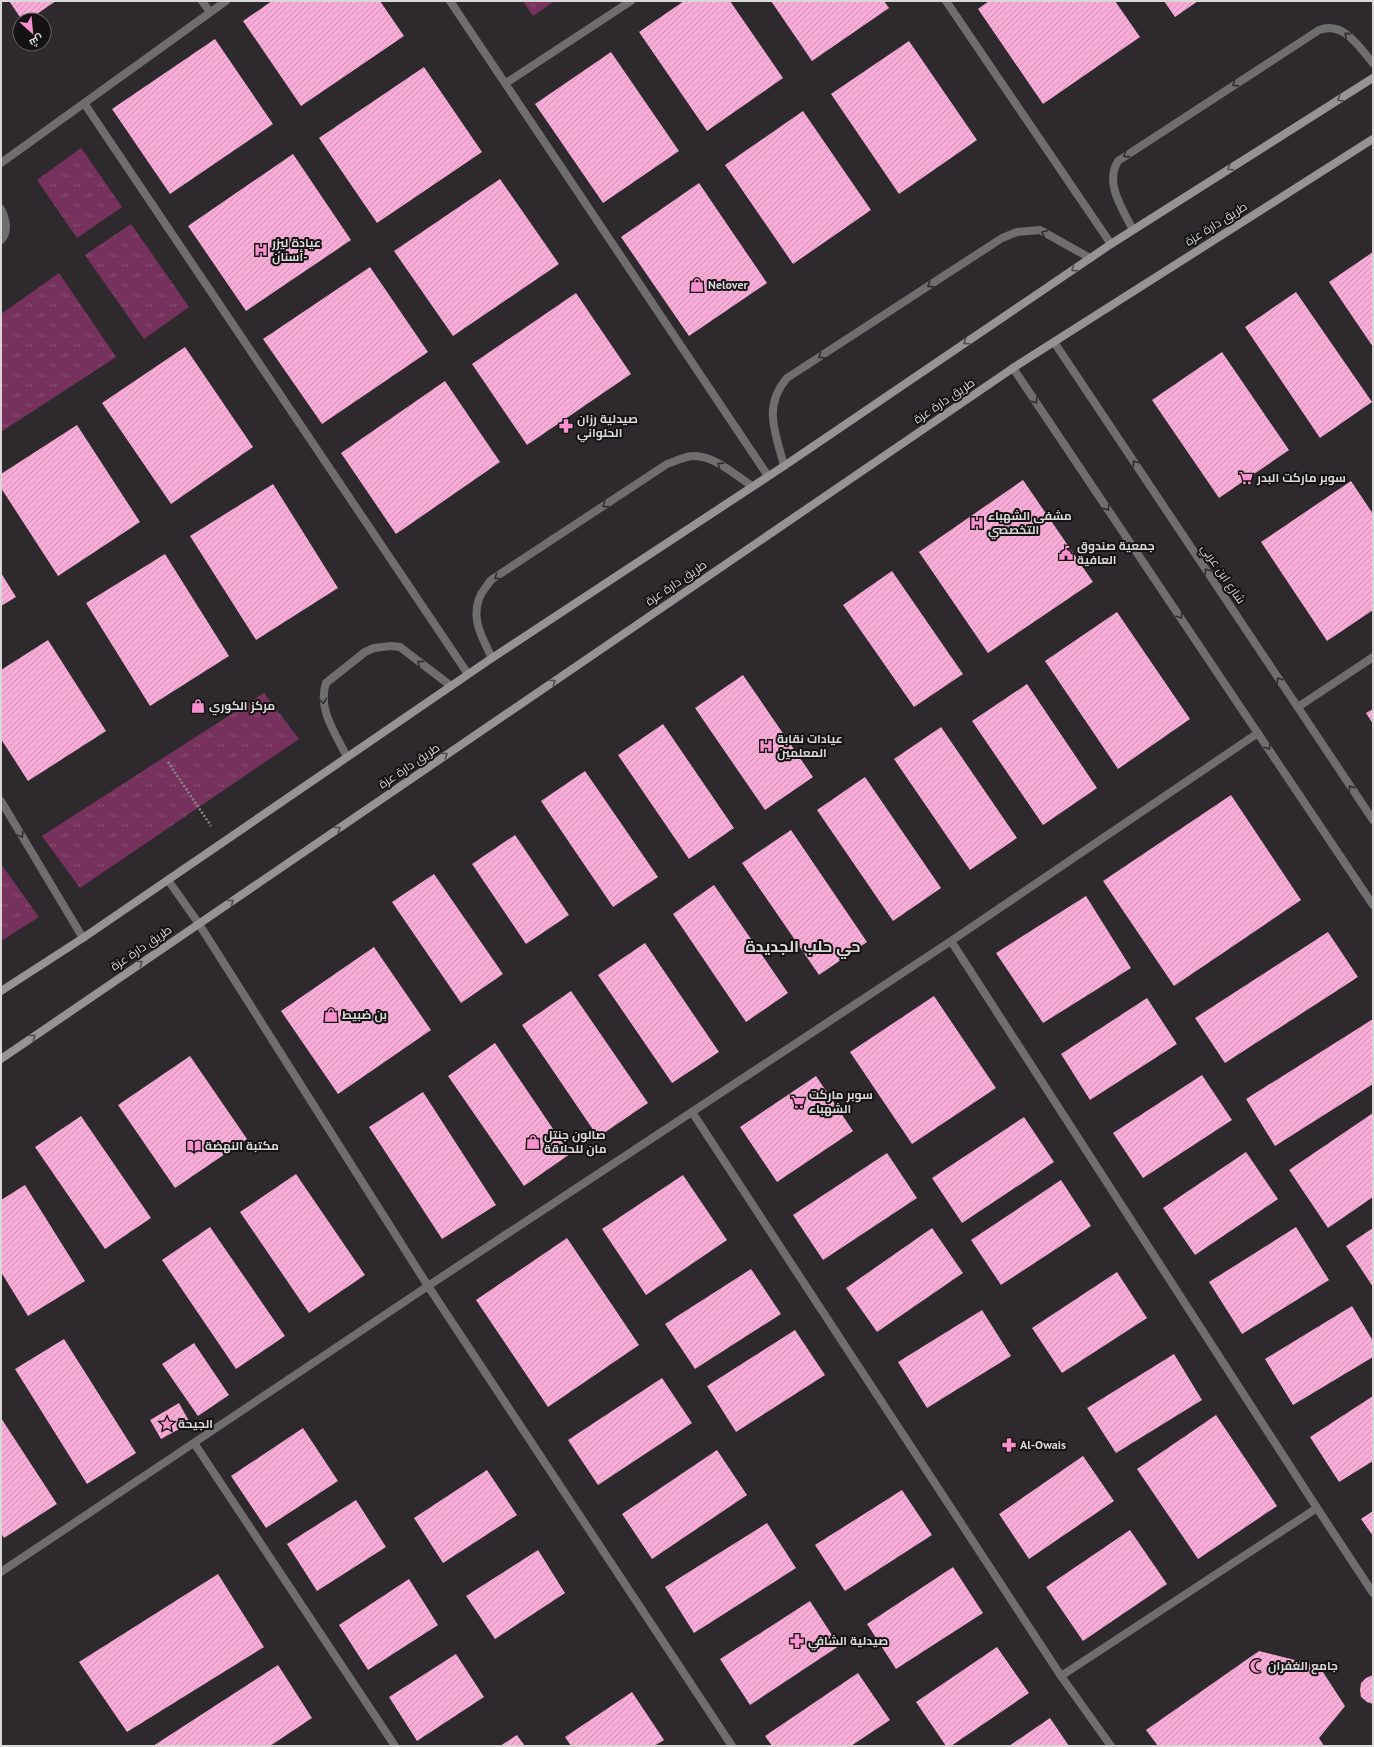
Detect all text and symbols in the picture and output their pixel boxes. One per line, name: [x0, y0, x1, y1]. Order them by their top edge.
north arrow: [12, 12, 52, 52]
text: ش: [27, 31, 46, 50]
one-way arrow: [1344, 32, 1351, 39]
one-way arrow: [1232, 79, 1239, 87]
one-way arrow: [1337, 94, 1344, 102]
one-way arrow: [1123, 150, 1130, 158]
one-way arrow: [1227, 164, 1234, 171]
street label: طريق دارة عزة: [1182, 198, 1250, 249]
one-way arrow: [1040, 230, 1048, 238]
place label: عيادة ليزر أسنان-: [271, 235, 321, 265]
hospital icon: عيادة ليزر أسنان-: [253, 242, 269, 258]
one-way arrow: [1071, 264, 1078, 272]
shop icon: Nelover: [689, 277, 705, 293]
place label: Nelover: [708, 277, 749, 292]
one-way arrow: [927, 280, 934, 288]
one-way arrow: [964, 337, 971, 344]
one-way arrow: [818, 351, 825, 359]
street label: طريق دارة عزة: [910, 375, 977, 427]
one-way arrow: [1030, 396, 1037, 403]
place label: صيدلية رزان الحلواني: [577, 411, 638, 443]
pharmacy icon: صيدلية رزان الحلواني: [558, 418, 574, 434]
one-way arrow: [1132, 460, 1140, 467]
one-way arrow: [717, 463, 724, 470]
supermarket icon: سوبر ماركت البدر: [1238, 470, 1254, 486]
place label: سوبر ماركت البدر: [1256, 470, 1346, 486]
one-way arrow: [602, 500, 609, 508]
one-way arrow: [1102, 504, 1109, 511]
place label: مشفى الشهباء التخصصي: [988, 508, 1072, 540]
hospital icon: مشفى الشهباء التخصصي: [969, 515, 985, 531]
place label: جمعية صندوق العافية: [1077, 538, 1155, 567]
street label: شارع ابن عربي: [1195, 541, 1249, 608]
public building icon: جمعية صندوق العافية: [1058, 545, 1074, 561]
street label: طريق دارة عزة: [642, 557, 709, 609]
one-way arrow: [1205, 569, 1212, 576]
one-way arrow: [494, 572, 501, 579]
one-way arrow: [1175, 612, 1183, 619]
one-way arrow: [417, 660, 424, 667]
one-way arrow: [1277, 677, 1284, 684]
one-way arrow: [549, 679, 556, 687]
shop icon: مركز الكوري: [190, 698, 206, 714]
place label: مركز الكوري: [209, 698, 275, 716]
one-way arrow: [319, 698, 328, 704]
place label: عيادات نقابة المعلمين: [777, 731, 843, 761]
hospital icon: عيادات نقابة المعلمين: [758, 738, 774, 754]
street label: طريق دارة عزة: [375, 740, 442, 792]
one-way arrow: [1263, 743, 1270, 750]
one-way arrow: [441, 753, 448, 760]
one-way arrow: [1349, 785, 1356, 792]
one-way arrow: [334, 826, 341, 834]
one-way arrow: [16, 831, 24, 838]
one-way arrow: [226, 900, 233, 907]
street label: طريق دارة عزة: [107, 922, 174, 974]
district label: حي حلب الجديدة: [746, 936, 860, 959]
one-way arrow: [136, 961, 143, 968]
shop icon: بن ضبيط: [323, 1007, 339, 1023]
place label: بن ضبيط: [342, 1007, 387, 1023]
one-way arrow: [29, 1034, 36, 1042]
place label: سوبر ماركت الشهباء: [809, 1087, 873, 1117]
supermarket icon: سوبر ماركت الشهباء: [790, 1094, 806, 1110]
place label: صالون جنتل مان للحلاقة: [544, 1127, 607, 1157]
shop icon: صالون جنتل مان للحلاقة: [525, 1134, 541, 1150]
library icon: مكتبة النهضة: [186, 1138, 202, 1154]
place label: مكتبة النهضة: [205, 1138, 279, 1154]
place icon: الجيحة: [159, 1416, 175, 1432]
place label: الجيحة: [178, 1416, 213, 1431]
pharmacy icon: Al-Owais: [1001, 1437, 1017, 1453]
place label: Al-Owais: [1020, 1437, 1066, 1452]
pharmacy icon: صيدلية الشافي: [789, 1633, 805, 1649]
place label: صيدلية الشافي: [808, 1633, 888, 1651]
mosque icon: جامع الغفران: [1249, 1658, 1265, 1674]
place label: جامع الغفران: [1268, 1658, 1338, 1675]

